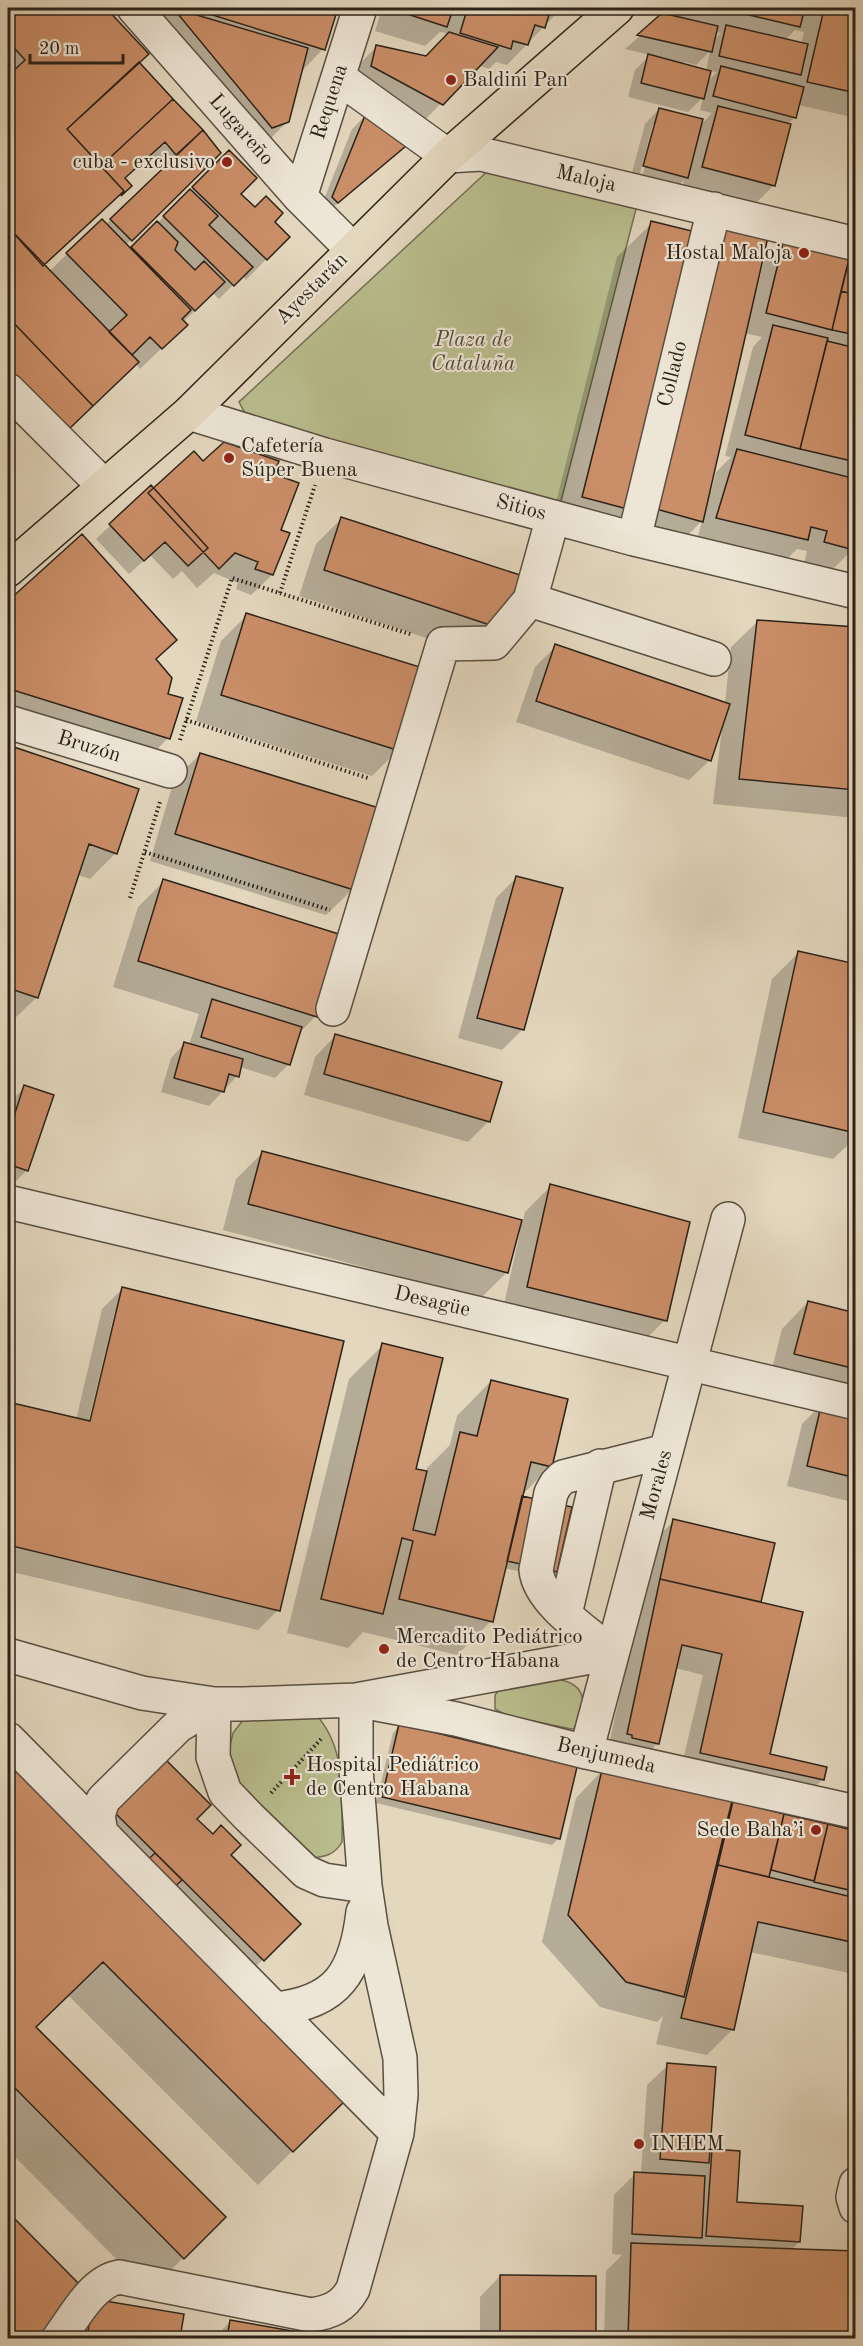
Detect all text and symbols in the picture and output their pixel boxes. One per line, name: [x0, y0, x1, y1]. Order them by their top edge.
scale bar: [30, 27, 123, 65]
text: 20 m: [39, 40, 79, 58]
street label: Requena: [308, 62, 352, 142]
place label: Baldini Pan: [463, 70, 568, 91]
marker: Baldini Pan: [444, 73, 458, 87]
street label: Lugareño: [205, 90, 277, 170]
place label: cuba - exclusivo: [73, 152, 215, 173]
marker: cuba - exclusivo: [220, 155, 234, 169]
street label: Maloja: [554, 162, 618, 196]
place label: Hostal Maloja: [665, 243, 792, 264]
marker: Hostal Maloja: [797, 246, 811, 260]
street label: Ayestarán: [272, 249, 352, 329]
park label: Plaza de Cataluña: [431, 330, 515, 375]
street label: Collado: [655, 339, 691, 409]
place label: Cafetería Súper Buena: [241, 436, 357, 481]
marker: Cafetería Súper Buena: [222, 451, 236, 465]
street label: Sitios: [494, 491, 548, 525]
street label: Bruzón: [55, 727, 123, 767]
street label: Desagüe: [392, 1283, 472, 1321]
street label: Morales: [638, 1448, 676, 1522]
place label: Mercadito Pediátrico de Centro Habana: [396, 1627, 583, 1672]
marker: Mercadito Pediátrico de Centro Habana: [377, 1642, 391, 1656]
street label: Benjumeda: [554, 1734, 658, 1778]
place label: Hospital Pediátrico de Centro Habana: [306, 1755, 479, 1800]
marker: Hospital Pediátrico de Centro Habana: [283, 1768, 301, 1786]
place label: Sede Baha’i: [697, 1820, 804, 1841]
marker: Sede Baha’i: [809, 1823, 823, 1837]
place label: INHEM: [651, 2134, 724, 2155]
marker: INHEM: [632, 2137, 646, 2151]

